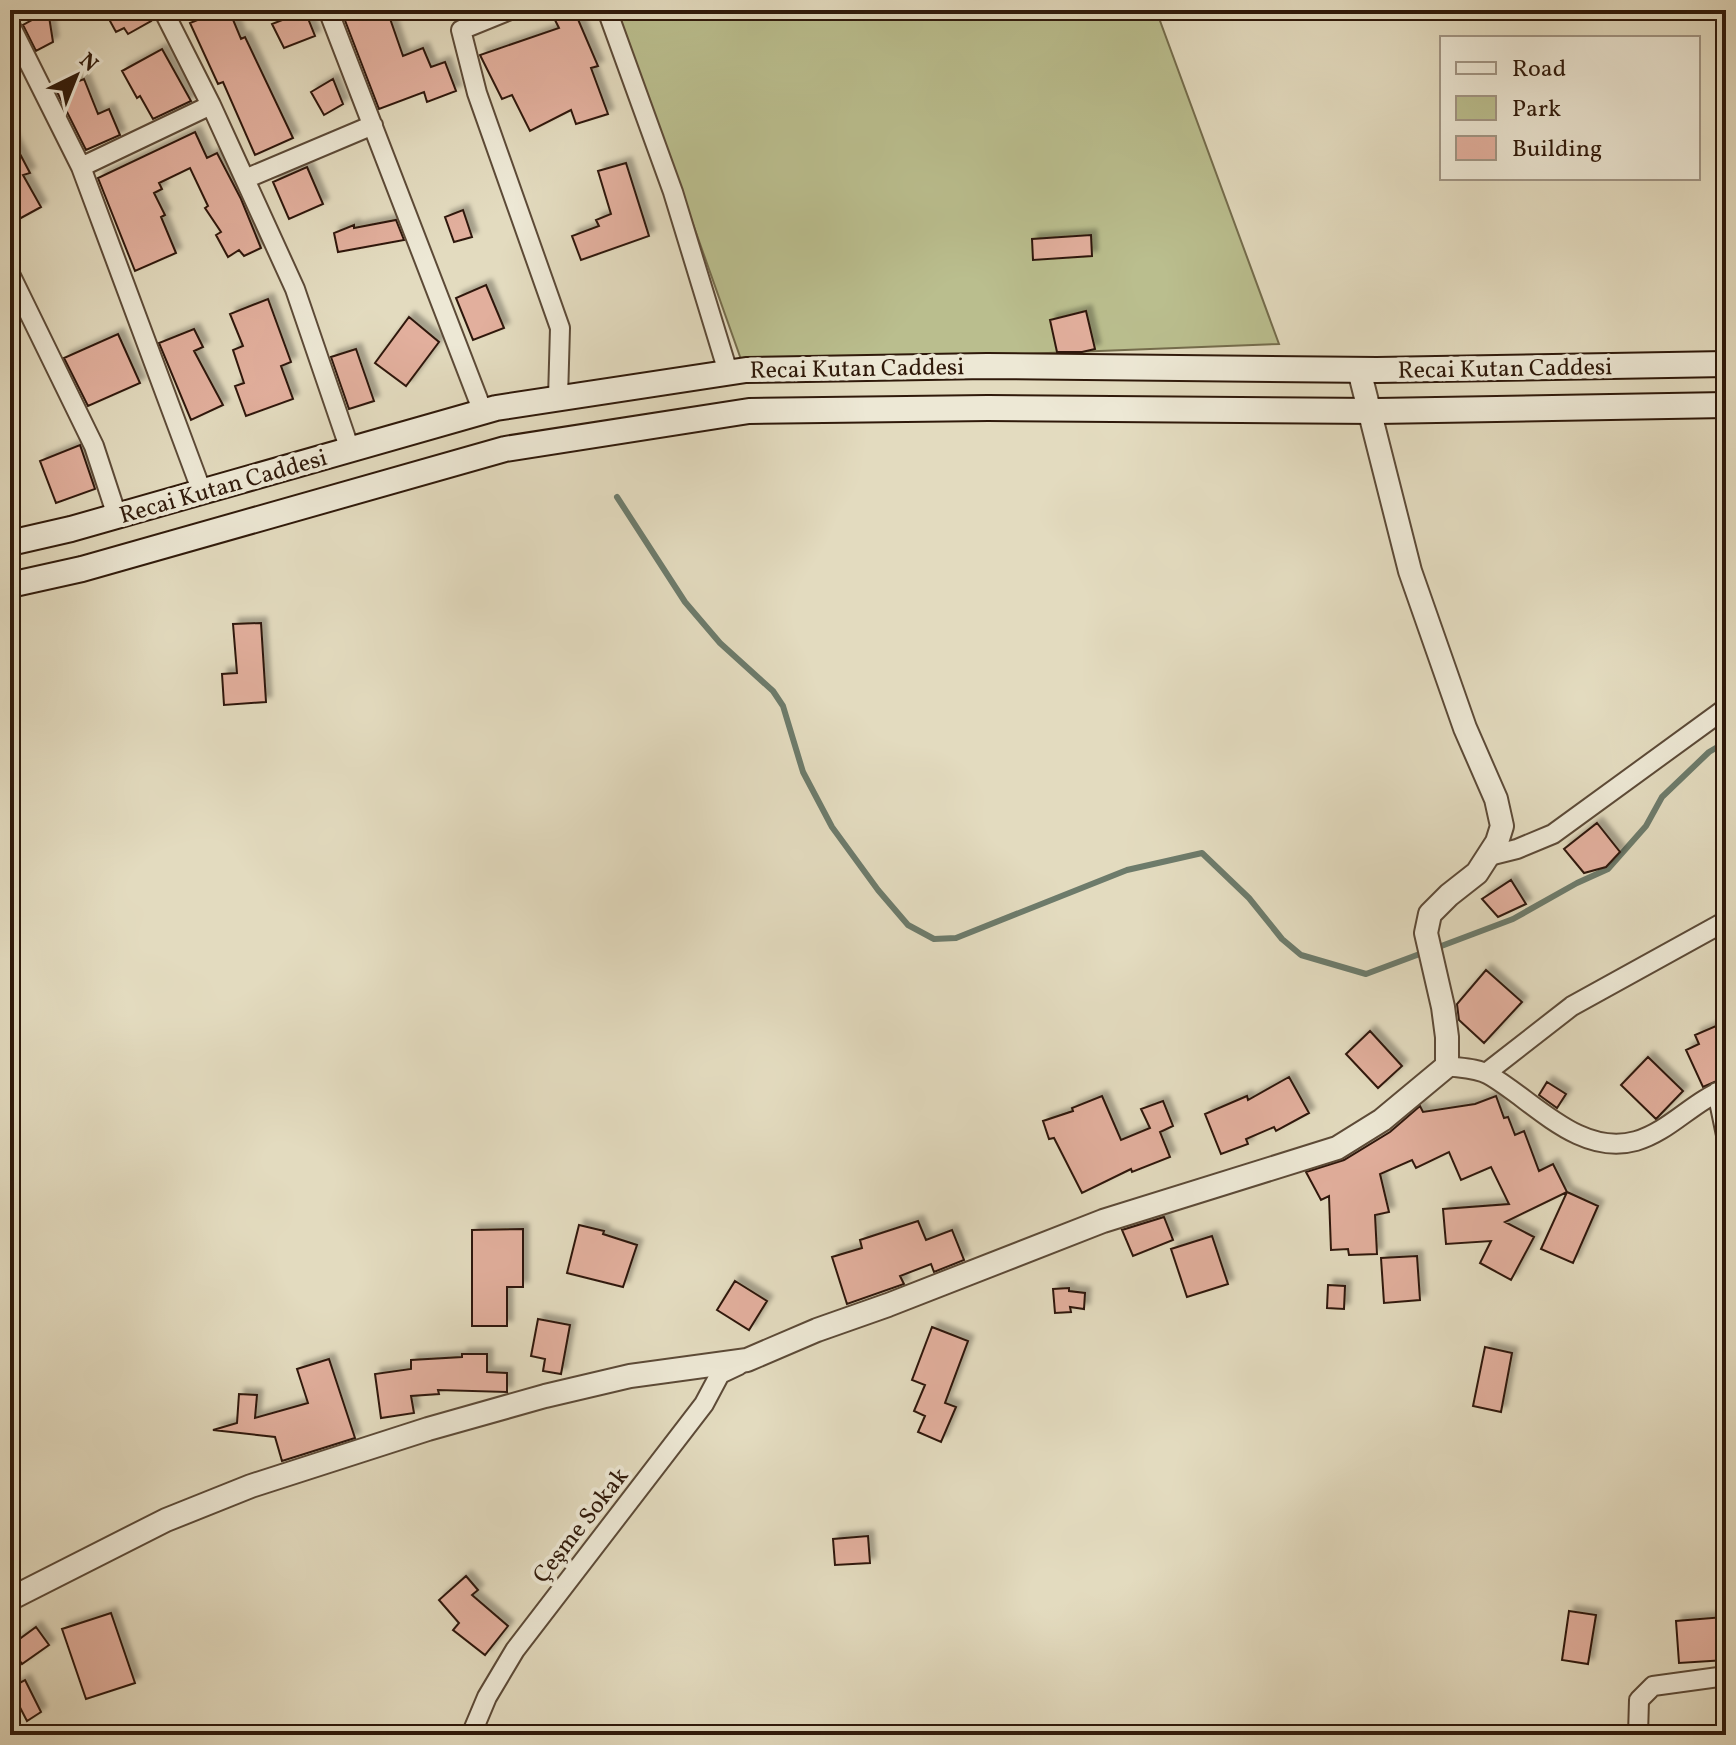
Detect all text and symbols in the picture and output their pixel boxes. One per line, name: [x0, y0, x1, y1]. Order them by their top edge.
north arrow: [36, 36, 116, 116]
legend: [1440, 36, 1700, 180]
text: N: [72, 46, 104, 80]
text: Road: [1512, 53, 1566, 87]
text: Park: [1512, 93, 1561, 127]
text: Building: [1512, 133, 1602, 167]
street label: Recai Kutan Caddesi: [749, 351, 965, 389]
street label: Recai Kutan Caddesi: [1397, 351, 1613, 389]
street label: Recai Kutan Caddesi: [116, 442, 332, 534]
street label: Çeşme Sokak: [526, 1461, 638, 1591]

